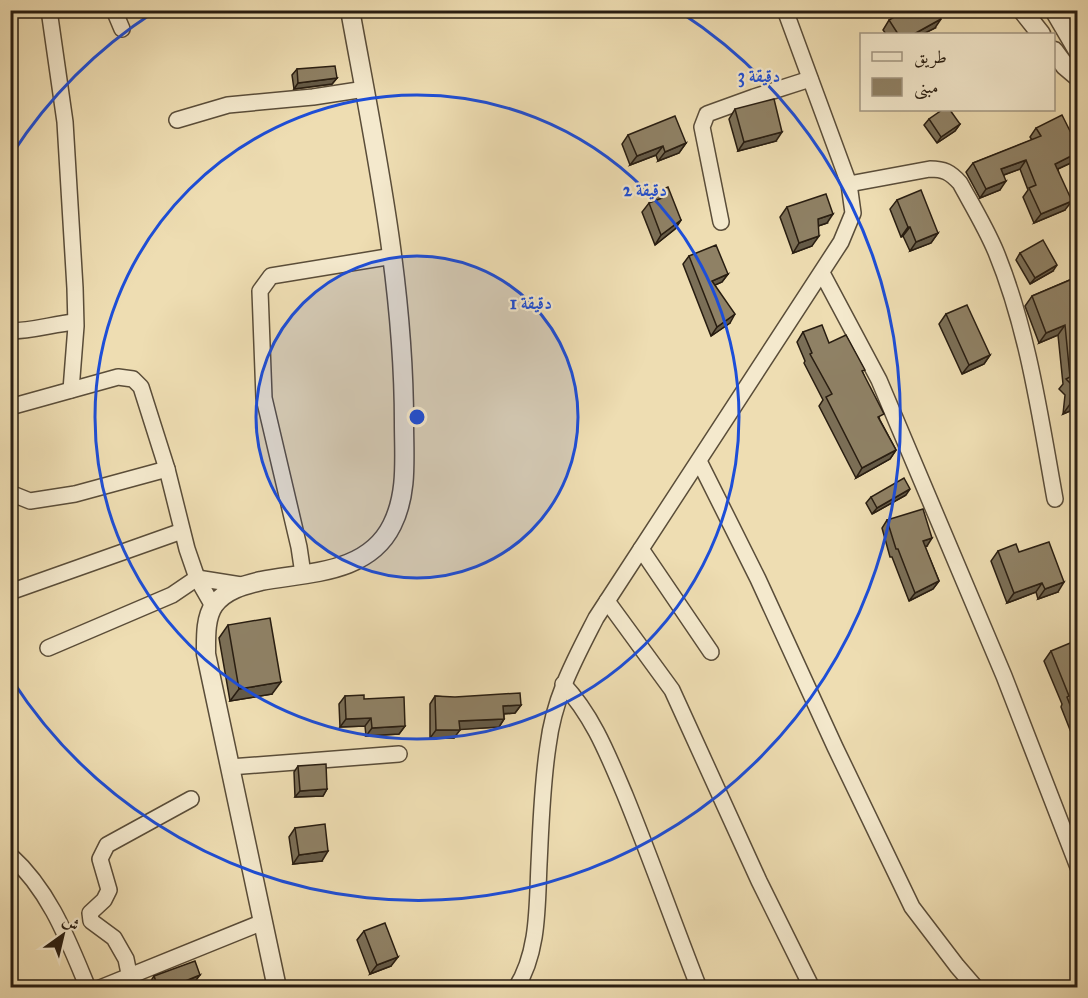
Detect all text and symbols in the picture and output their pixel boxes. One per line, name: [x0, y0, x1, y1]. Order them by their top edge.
legend: [860, 33, 1055, 111]
text: طريق: [914, 46, 947, 69]
text: 3 دقيقة: [738, 65, 780, 88]
text: مبنى: [914, 76, 939, 100]
text: 2 دقيقة: [623, 179, 667, 201]
text: 1 دقيقة: [510, 292, 552, 314]
centre of rings: [407, 407, 427, 427]
north arrow: [33, 905, 93, 965]
text: ش: [59, 911, 83, 935]

